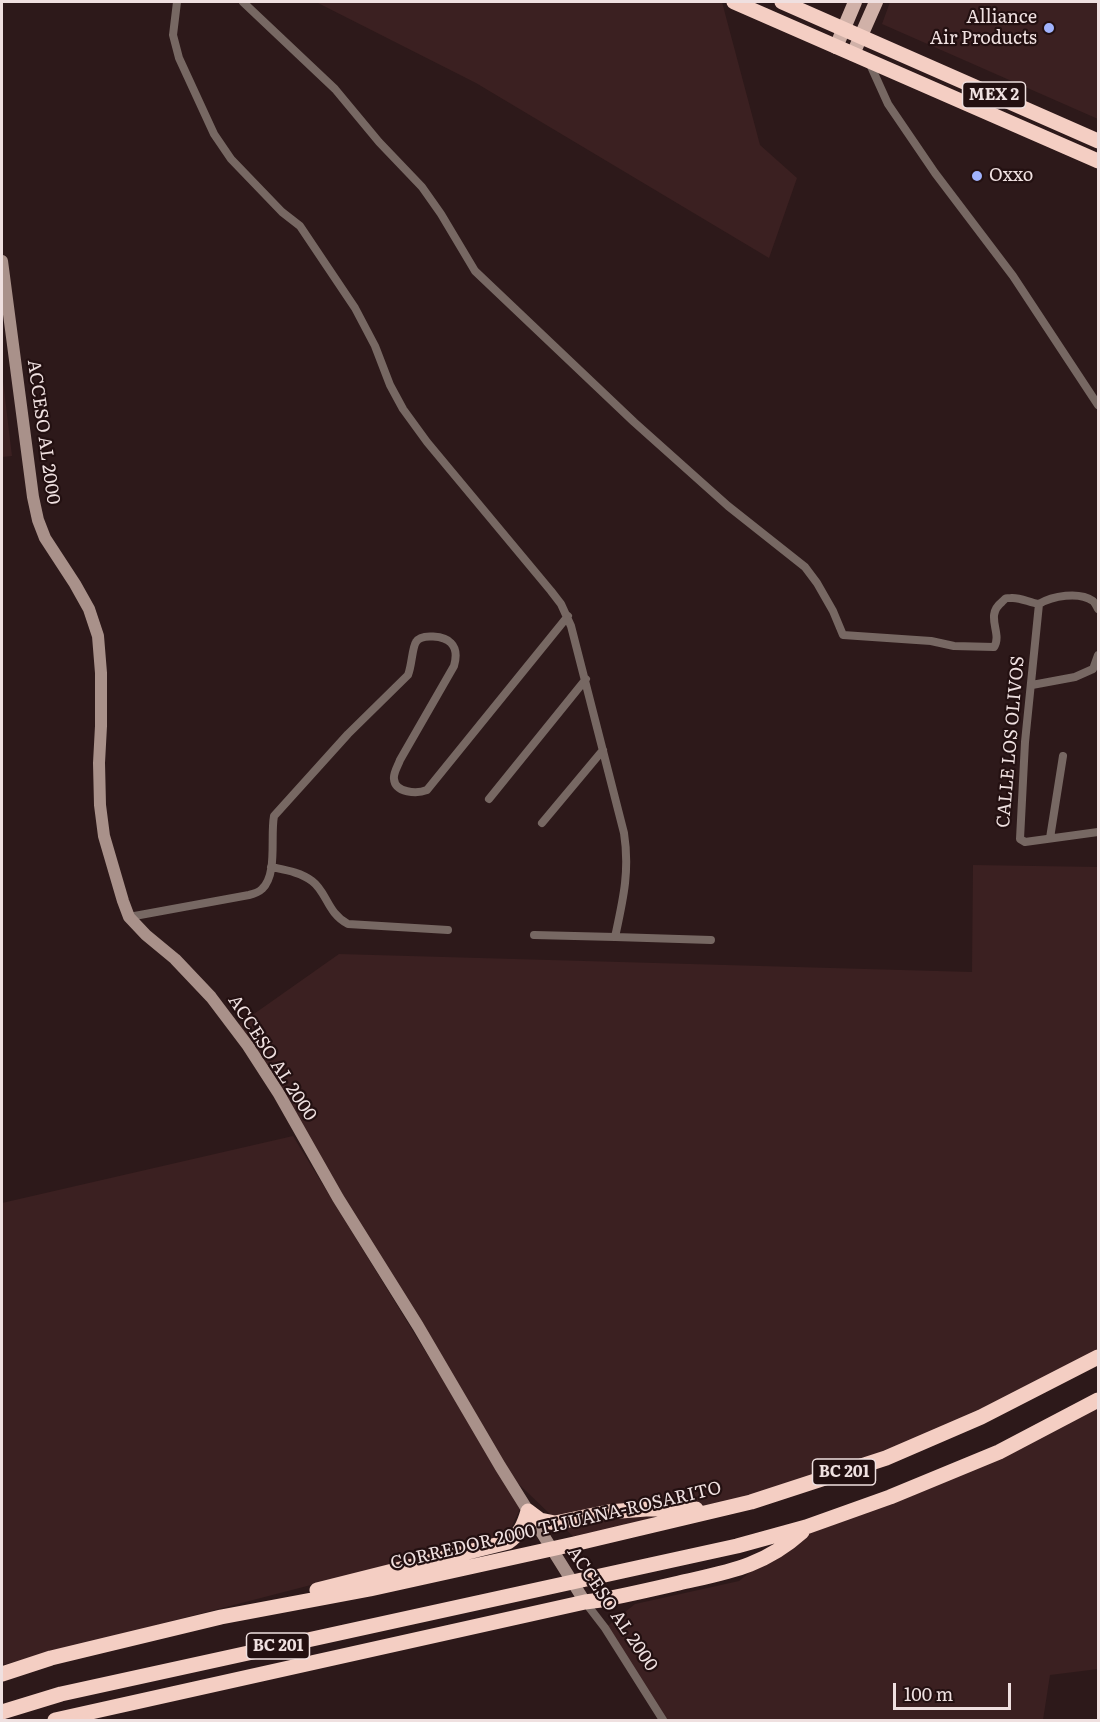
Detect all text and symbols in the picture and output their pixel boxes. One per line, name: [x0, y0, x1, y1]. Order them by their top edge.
place label: Alliance Air Products: [930, 7, 1037, 50]
marker: Alliance Air Products: [1042, 21, 1056, 35]
road number: MEX 2: [962, 82, 1026, 108]
place label: Oxxo: [989, 165, 1033, 187]
marker: Oxxo: [970, 169, 984, 183]
street label: ACCESO AL 2000: [22, 358, 64, 506]
street label: CALLE LOS OLIVOS: [993, 655, 1029, 829]
street label: ACCESO AL 2000: [223, 991, 321, 1125]
road number: BC 201: [812, 1459, 876, 1485]
street label: CORREDOR 2000 TIJUANA-ROSARITO: [388, 1477, 724, 1575]
street label: ACCESO AL 2000: [562, 1542, 662, 1676]
road number: BC 201: [246, 1633, 310, 1659]
scale bar: [896, 1671, 1014, 1709]
text: 100 m: [904, 1680, 953, 1707]

